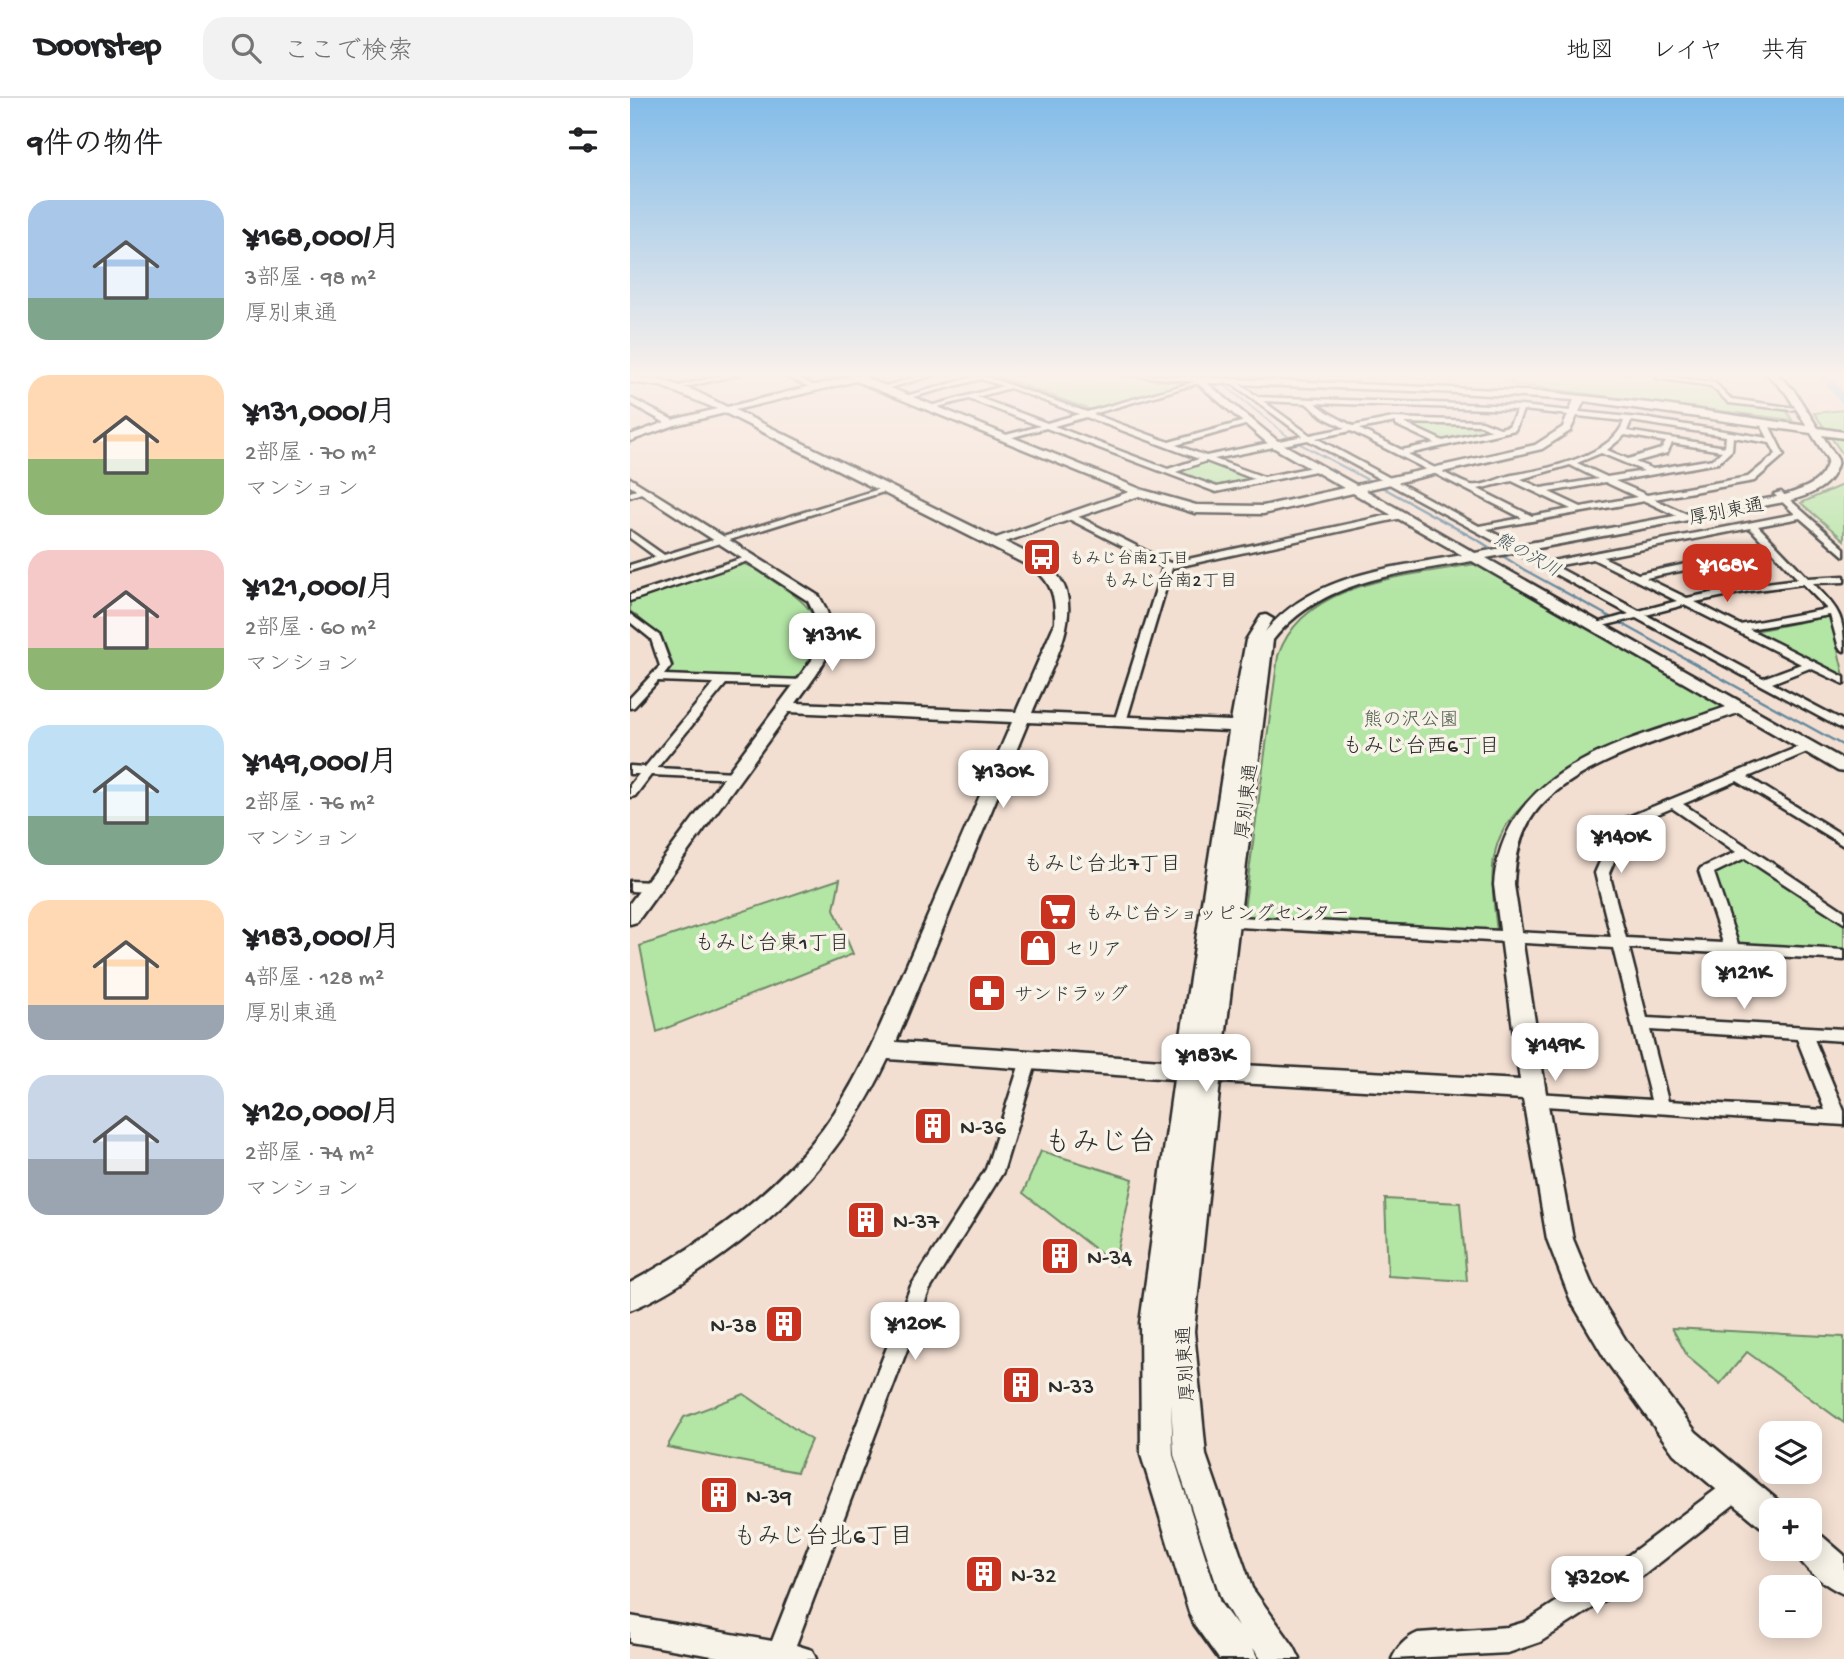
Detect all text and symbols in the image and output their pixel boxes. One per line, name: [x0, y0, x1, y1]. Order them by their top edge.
search box: [203, 17, 693, 80]
text: Doorstep: [35, 29, 161, 67]
icon: search: [227, 29, 265, 67]
text: ここで検索: [283, 38, 413, 69]
text: 地図: [1566, 38, 1614, 67]
text: レイヤ: [1652, 38, 1723, 67]
text: 共有: [1761, 38, 1809, 67]
icon: filters: [564, 121, 602, 159]
text: 9件の物件: [28, 129, 163, 164]
text: ¥168,000/月: [245, 222, 400, 257]
icon: home: [84, 228, 168, 312]
text: 3部屋 · 98 m²: [245, 266, 376, 293]
text: 厚別東通: [245, 302, 337, 329]
text: ¥131,000/月: [245, 397, 396, 432]
icon: home: [84, 403, 168, 487]
text: 2部屋 · 70 m²: [245, 441, 376, 468]
text: マンション: [245, 477, 359, 504]
street label: 厚別東通: [1687, 494, 1766, 532]
water label: 熊の沢川: [1490, 529, 1564, 583]
bus stop icon: もみじ台南2丁目: [1021, 536, 1063, 578]
pin: ¥168K: [1678, 545, 1776, 604]
place label: もみじ台南2丁目: [1069, 549, 1189, 570]
text: ¥168K: [1699, 553, 1755, 580]
district label: もみじ台南2丁目: [1103, 571, 1237, 593]
text: ¥121,000/月: [245, 572, 396, 607]
icon: home: [84, 578, 168, 662]
pin: ¥131K: [783, 614, 881, 673]
text: 2部屋 · 60 m²: [245, 616, 376, 643]
text: ¥131K: [805, 622, 859, 649]
text: マンション: [245, 652, 359, 679]
park label: 熊の沢公園: [1363, 709, 1459, 733]
district label: もみじ台西6丁目: [1342, 735, 1500, 761]
text: ¥149,000/月: [245, 747, 398, 782]
pin: ¥130K: [954, 750, 1052, 810]
icon: home: [84, 753, 168, 837]
text: ¥130K: [974, 759, 1032, 786]
street label: 厚別東通: [1231, 762, 1265, 841]
text: 2部屋 · 76 m²: [245, 791, 375, 818]
pin: ¥140K: [1572, 816, 1670, 875]
text: ¥140K: [1593, 824, 1649, 851]
text: マンション: [245, 827, 359, 854]
district label: もみじ台北7丁目: [1023, 853, 1181, 879]
supermarket icon: もみじ台ショッピングセンター: [1037, 891, 1079, 933]
place label: もみじ台ショッピングセンター: [1085, 903, 1349, 927]
text: ¥183,000/月: [245, 922, 401, 957]
shop icon: セリア: [1017, 927, 1059, 969]
icon: home: [84, 928, 168, 1012]
district label: もみじ台東1丁目: [694, 931, 850, 958]
place label: セリア: [1065, 940, 1122, 963]
pin: ¥121K: [1695, 951, 1793, 1011]
text: ¥121K: [1717, 960, 1771, 987]
text: 4部屋 · 128 m²: [245, 966, 384, 993]
pharmacy icon: サンドラッグ: [966, 972, 1008, 1014]
place label: サンドラッグ: [1014, 984, 1128, 1008]
text: 厚別東通: [245, 1002, 337, 1029]
pin: ¥149K: [1506, 1024, 1604, 1083]
text: ¥149K: [1527, 1032, 1583, 1059]
pin: ¥183K: [1157, 1034, 1255, 1094]
text: ¥183K: [1177, 1043, 1235, 1070]
text: ¥120,000/月: [245, 1097, 401, 1132]
icon: home: [84, 1103, 168, 1187]
building icon: N-36: [912, 1105, 954, 1147]
place label: N-36: [960, 1116, 1006, 1143]
district label: もみじ台: [1044, 1127, 1156, 1161]
text: 2部屋 · 74 m²: [245, 1141, 374, 1168]
text: マンション: [245, 1177, 359, 1204]
building icon: N-37: [845, 1199, 887, 1241]
place label: N-37: [893, 1210, 940, 1237]
building icon: N-34: [1039, 1235, 1081, 1277]
place label: N-34: [1087, 1246, 1132, 1273]
pin: ¥120K: [866, 1302, 964, 1362]
building icon: N-38: [763, 1303, 805, 1345]
text: ¥120K: [887, 1311, 943, 1338]
place label: N-38: [710, 1314, 757, 1341]
street label: 厚別東通: [1173, 1325, 1201, 1402]
building icon: N-33: [1000, 1364, 1042, 1406]
place label: N-33: [1048, 1375, 1094, 1402]
map controls: [1759, 1421, 1822, 1638]
button: layers: [1759, 1421, 1822, 1484]
building icon: N-39: [698, 1474, 740, 1516]
place label: N-39: [746, 1485, 792, 1512]
button: +: [1759, 1498, 1822, 1561]
district label: もみじ台北6丁目: [733, 1523, 913, 1553]
building icon: N-32: [963, 1553, 1005, 1595]
pin: ¥320K: [1548, 1556, 1646, 1616]
place label: N-32: [1011, 1564, 1056, 1591]
text: ¥320K: [1567, 1565, 1627, 1592]
button: −: [1759, 1575, 1822, 1638]

